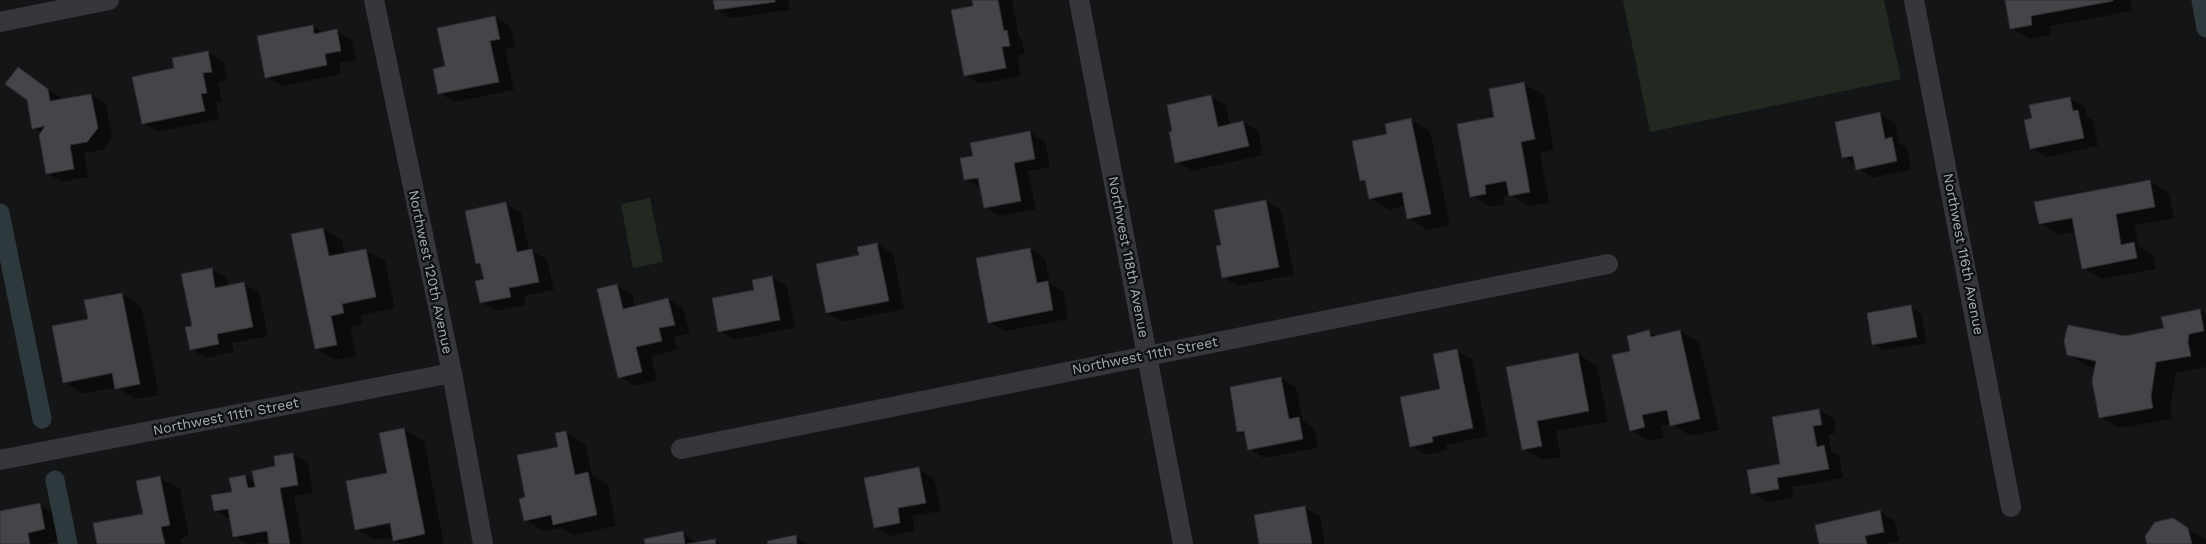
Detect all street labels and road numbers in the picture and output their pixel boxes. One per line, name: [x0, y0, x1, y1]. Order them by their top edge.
street label: Northwest 116th Avenue: [1939, 172, 1987, 336]
street label: Northwest 118th Avenue: [1104, 175, 1152, 339]
street label: Northwest 120th Avenue: [404, 189, 456, 355]
street label: Northwest 11th Street: [1071, 334, 1219, 378]
street label: Northwest 11th Street: [152, 395, 300, 439]

